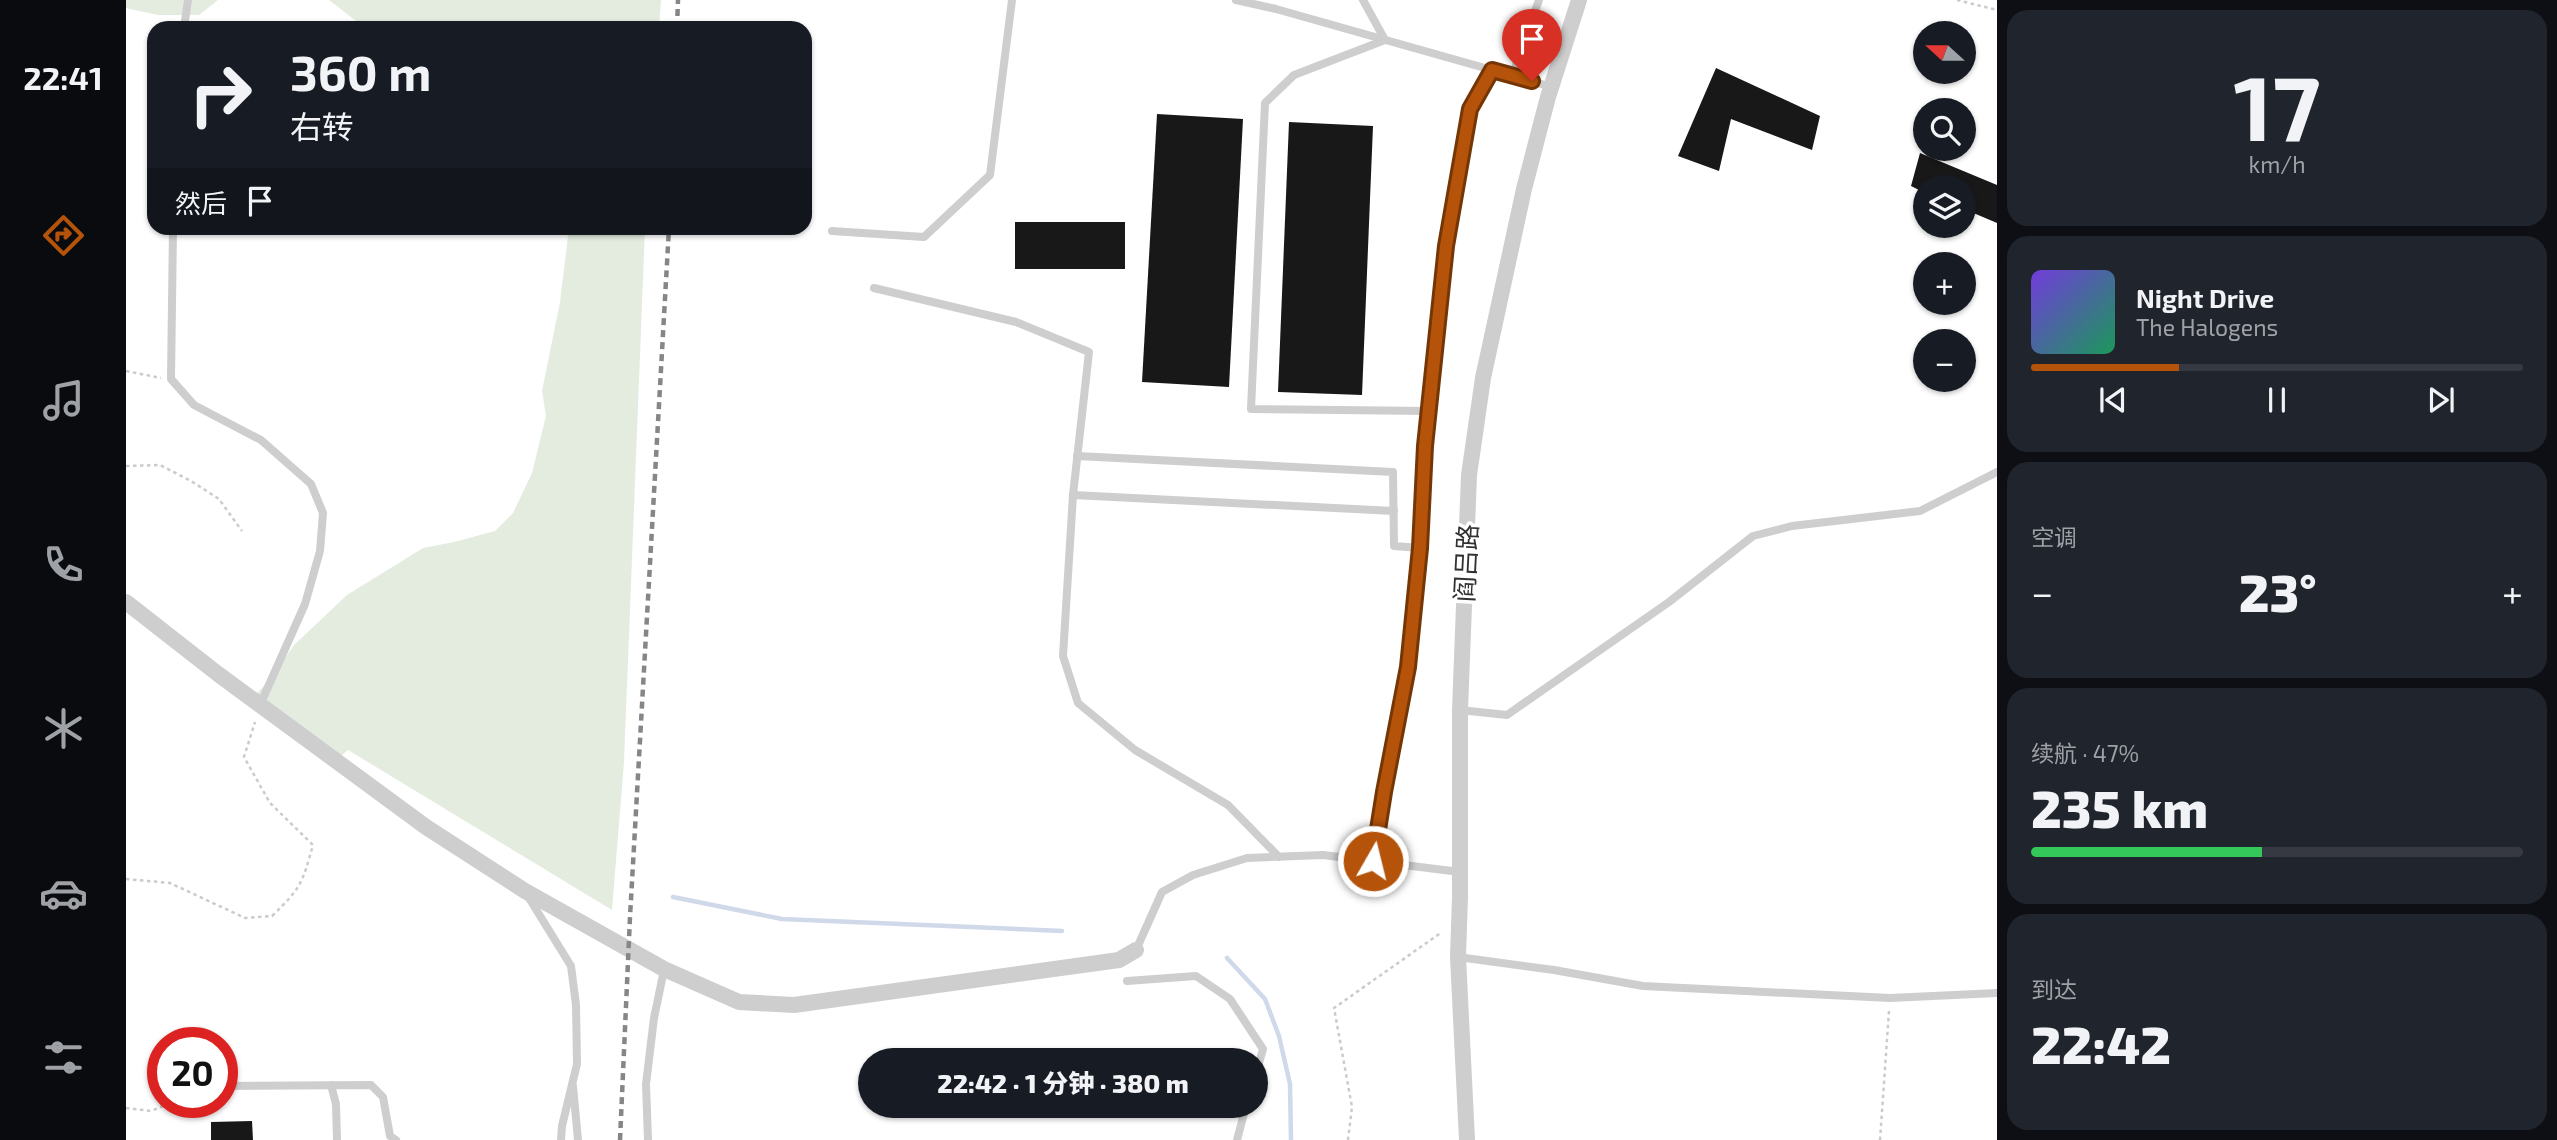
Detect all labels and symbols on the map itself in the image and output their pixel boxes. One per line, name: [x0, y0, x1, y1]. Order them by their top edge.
pin: [1502, 9, 1562, 81]
north arrow: [1913, 21, 1976, 84]
street label: 阎吕路: [1447, 523, 1483, 603]
position arrow: [1336, 824, 1410, 898]
speed limit sign: 20: [147, 1027, 238, 1118]

